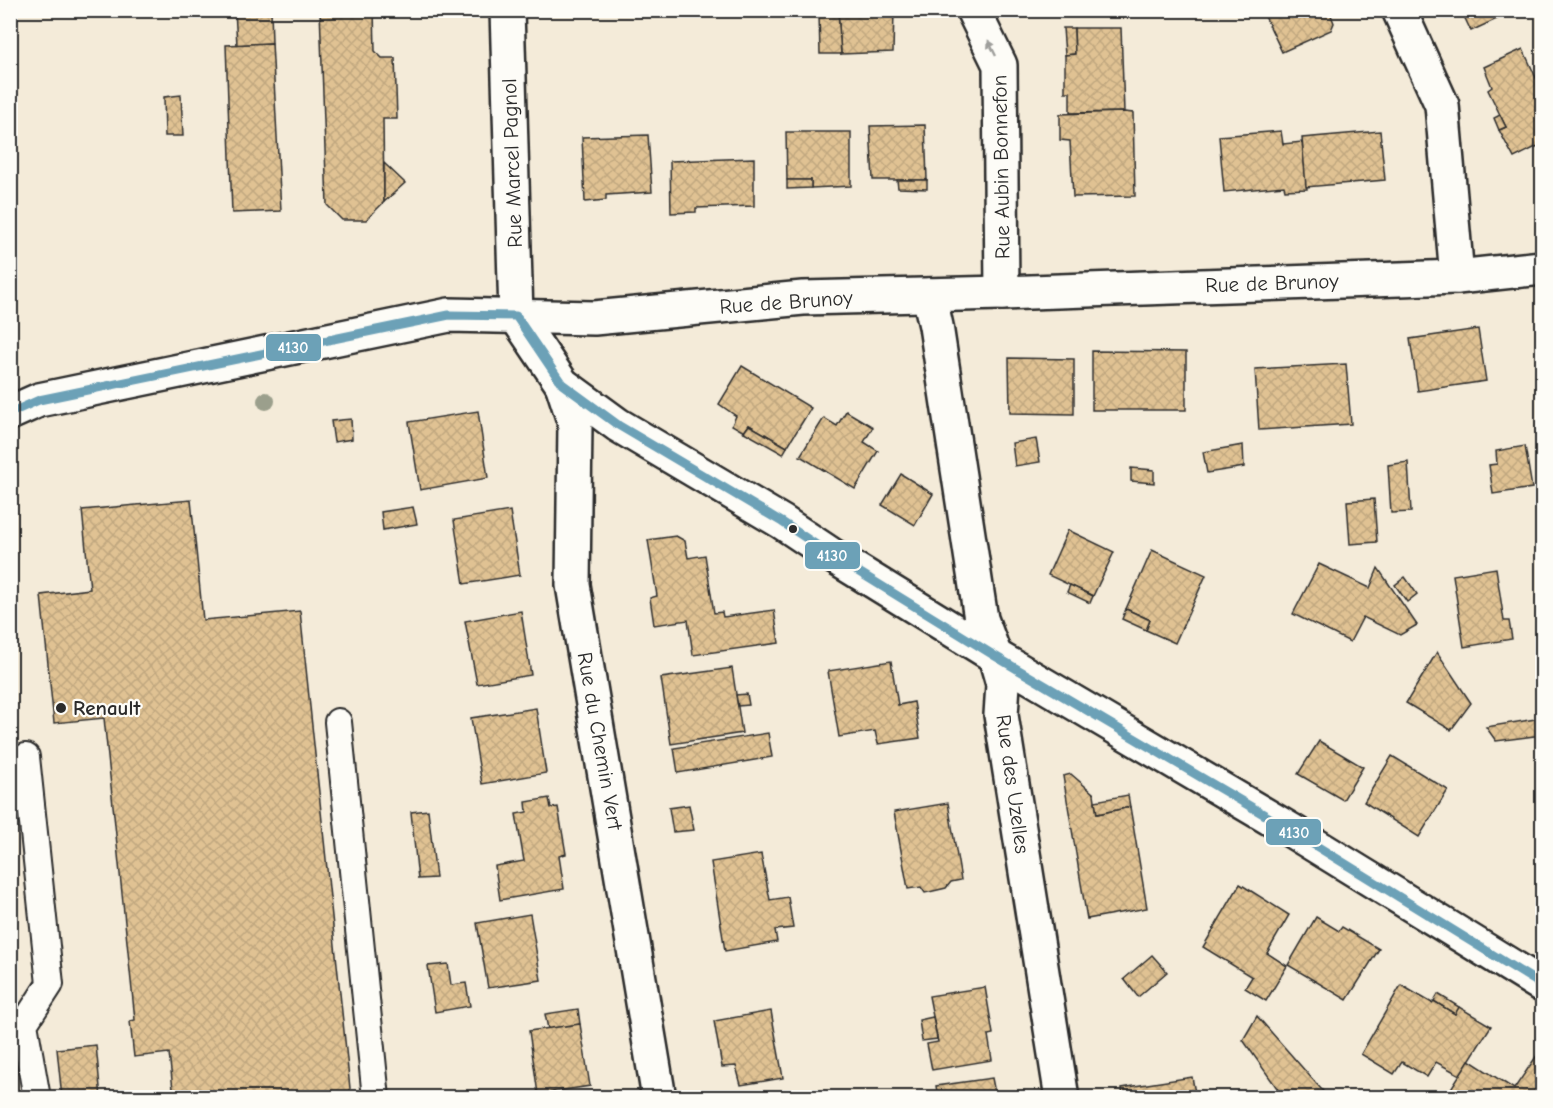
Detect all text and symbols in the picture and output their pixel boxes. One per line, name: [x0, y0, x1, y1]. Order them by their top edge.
one-way arrow: [987, 39, 996, 56]
street label: Rue Aubin Bonnefon: [987, 75, 1015, 259]
street label: Rue Marcel Pagnol: [497, 78, 527, 248]
street label: Rue de Brunoy: [1205, 269, 1340, 297]
street label: Rue de Brunoy: [719, 285, 854, 319]
line badge: 4130: [265, 333, 322, 362]
text: 4130: [278, 339, 308, 357]
unlabelled marker: [787, 523, 799, 535]
line badge: 4130: [804, 541, 861, 570]
text: 4130: [817, 547, 847, 565]
street label: Rue du Chemin Vert: [573, 650, 628, 833]
place label: Renault: [73, 696, 141, 720]
marker: Renault: [54, 701, 68, 715]
street label: Rue des Uzelles: [991, 713, 1035, 855]
line badge: 4130: [1265, 818, 1322, 846]
text: 4130: [1279, 824, 1309, 842]

